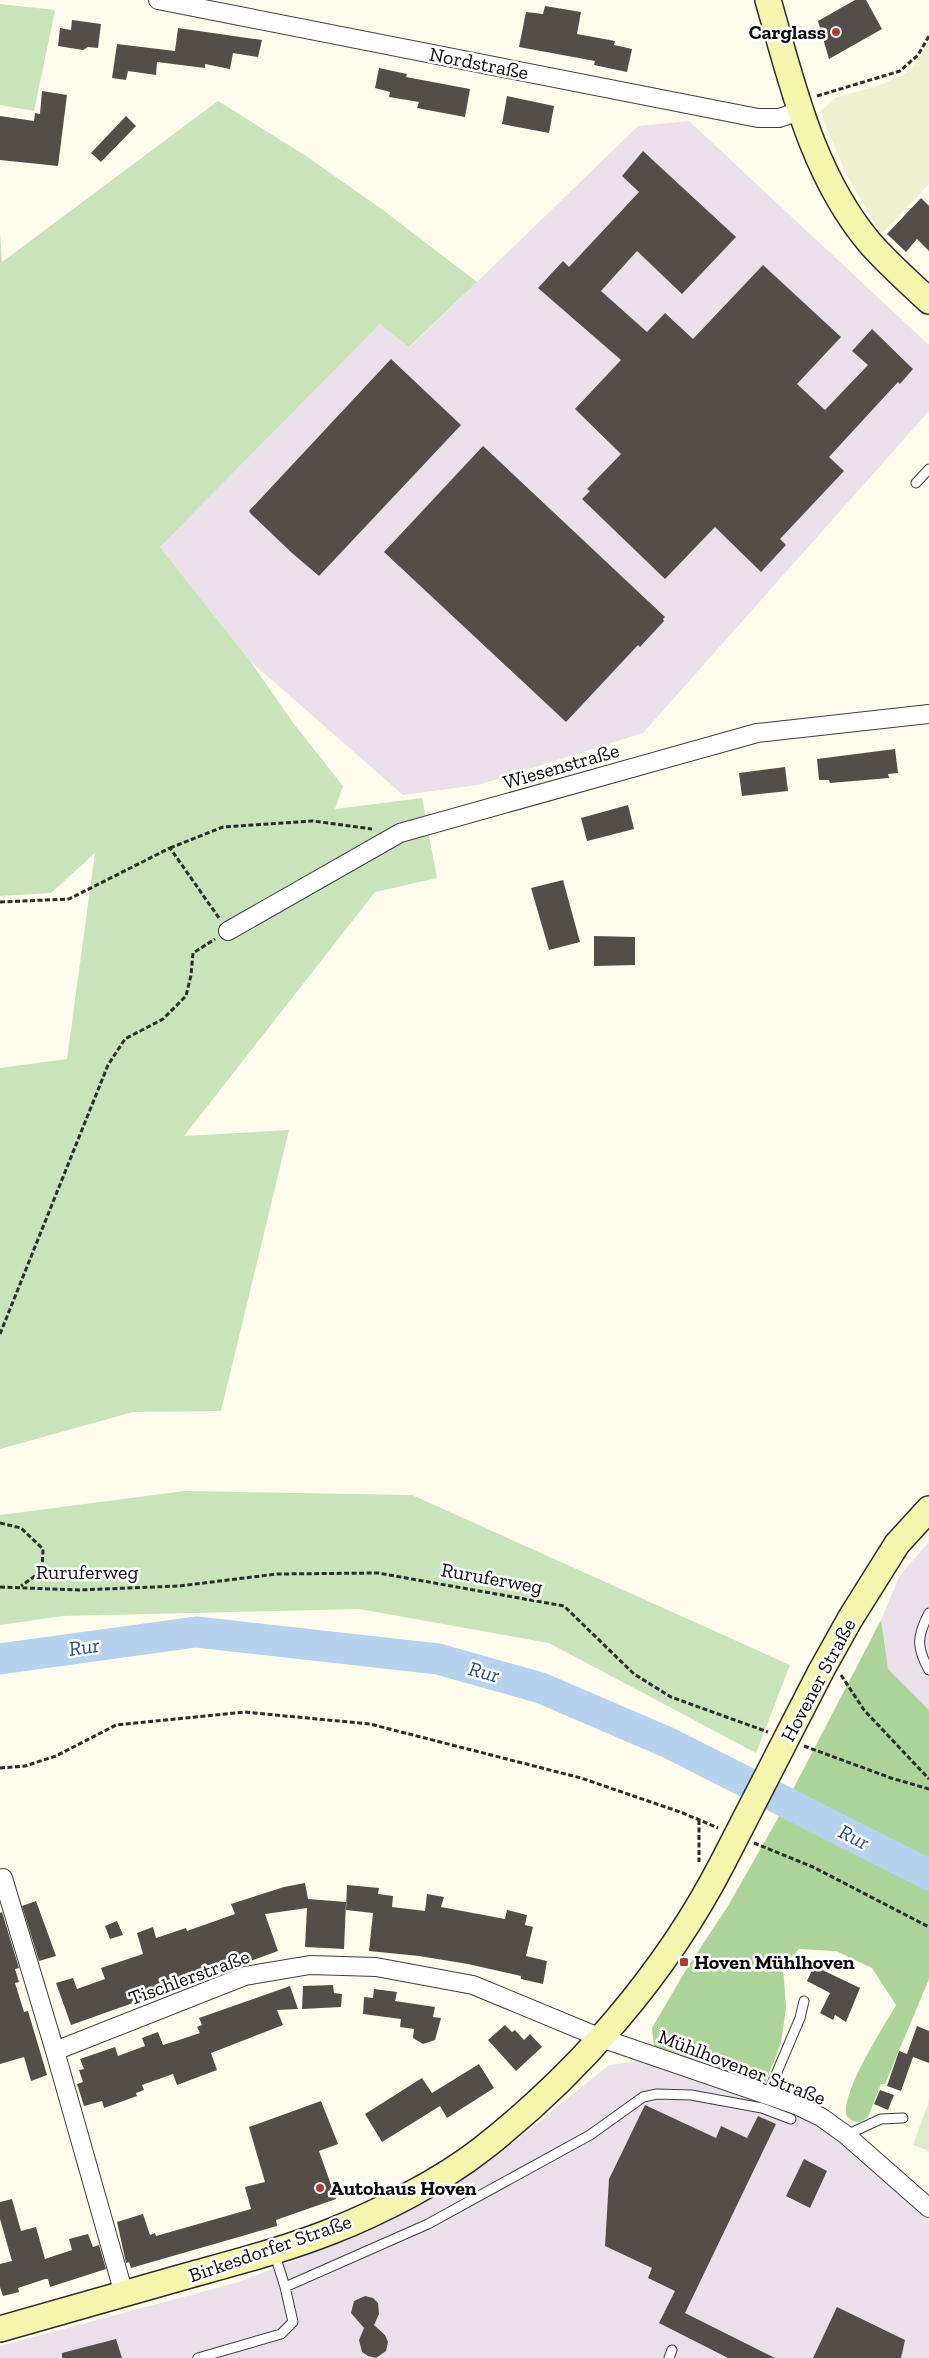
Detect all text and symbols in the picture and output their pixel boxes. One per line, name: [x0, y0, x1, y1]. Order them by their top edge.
place label: Carglass: [749, 20, 826, 44]
marker: Carglass: [830, 26, 842, 38]
street label: Nordstraße: [427, 42, 531, 84]
street label: Wiesenstraße: [500, 738, 622, 794]
street label: Ruruferweg: [439, 1557, 545, 1599]
street label: Ruruferweg: [36, 1560, 138, 1584]
street label: Hovener Straße: [776, 1614, 860, 1746]
water label: Rur: [67, 1632, 102, 1661]
water label: Rur: [466, 1655, 503, 1688]
water label: Rur: [835, 1818, 874, 1855]
street label: Tischlerstraße: [125, 1944, 253, 2010]
place label: Hoven Mühlhoven: [694, 1950, 855, 1974]
marker: Hoven Mühlhoven: [678, 1956, 690, 1968]
street label: Mühlhovener Straße: [655, 2024, 829, 2110]
place label: Autohaus Hoven: [330, 2176, 477, 2200]
marker: Autohaus Hoven: [314, 2182, 326, 2194]
street label: Birkesdorfer Straße: [185, 2209, 355, 2287]

